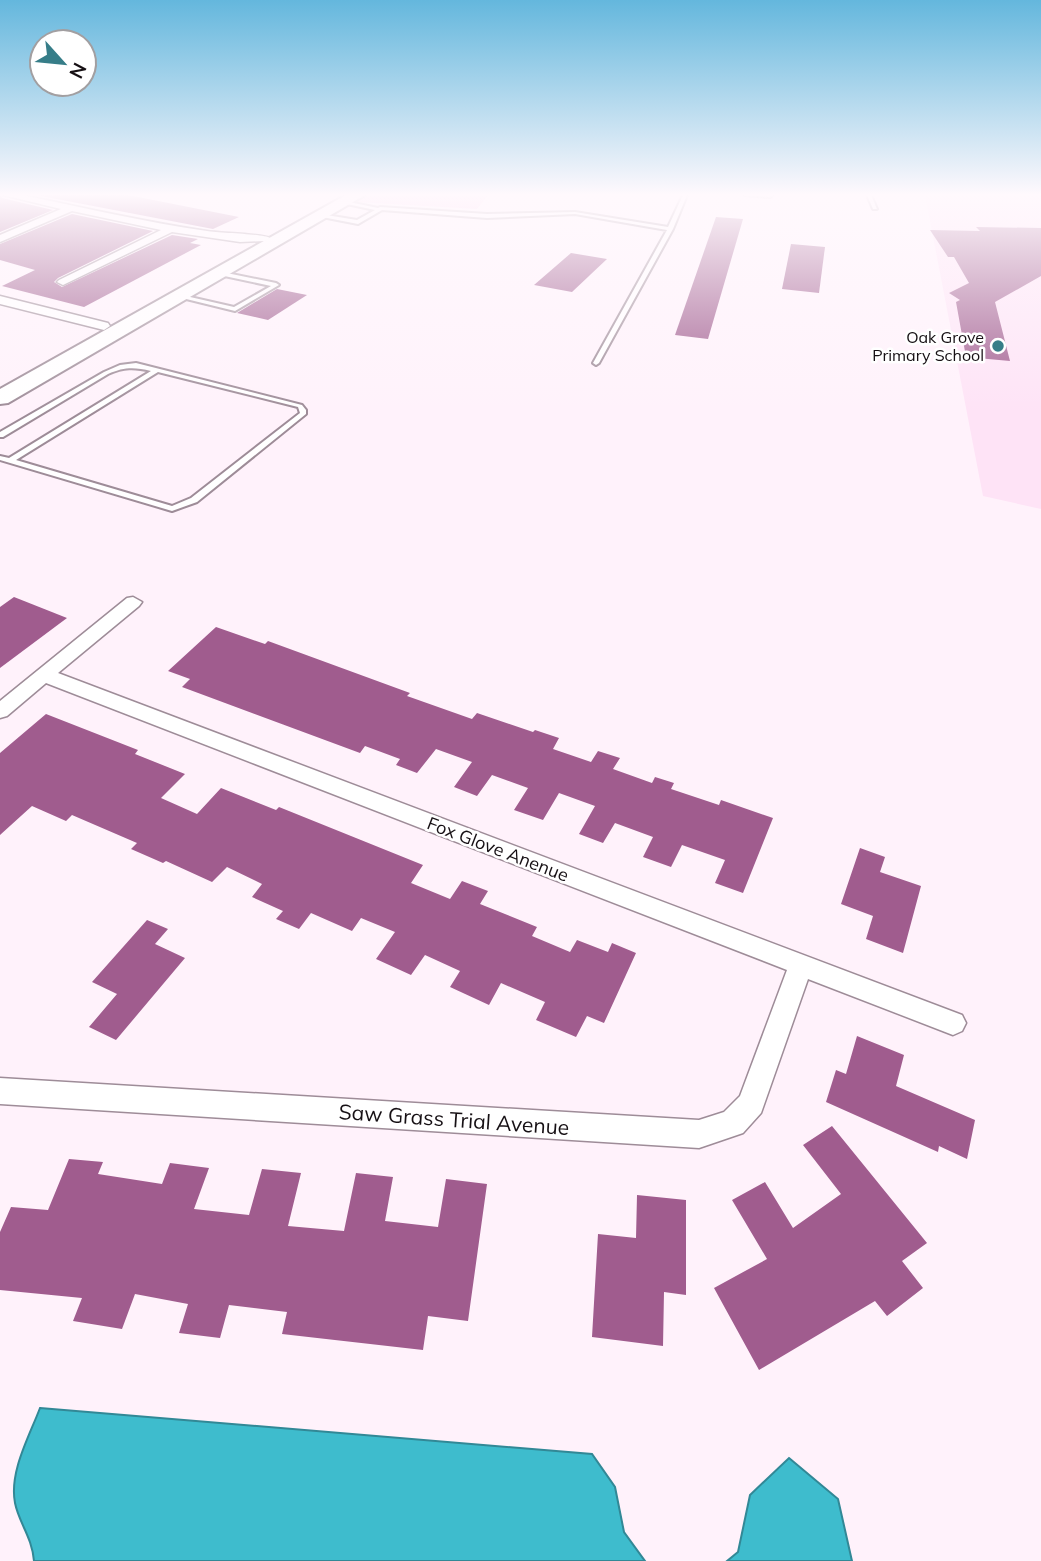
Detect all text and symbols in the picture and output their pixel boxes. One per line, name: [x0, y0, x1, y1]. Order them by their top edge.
north arrow: [28, 28, 98, 98]
text: N: [64, 59, 92, 83]
place label: Oak Grove Primary School: [872, 327, 984, 365]
marker: Oak Grove Primary School: [990, 338, 1006, 354]
street label: Fox Glove Anenue: [424, 811, 572, 887]
street label: Saw Grass Trial Avenue: [338, 1098, 570, 1140]

